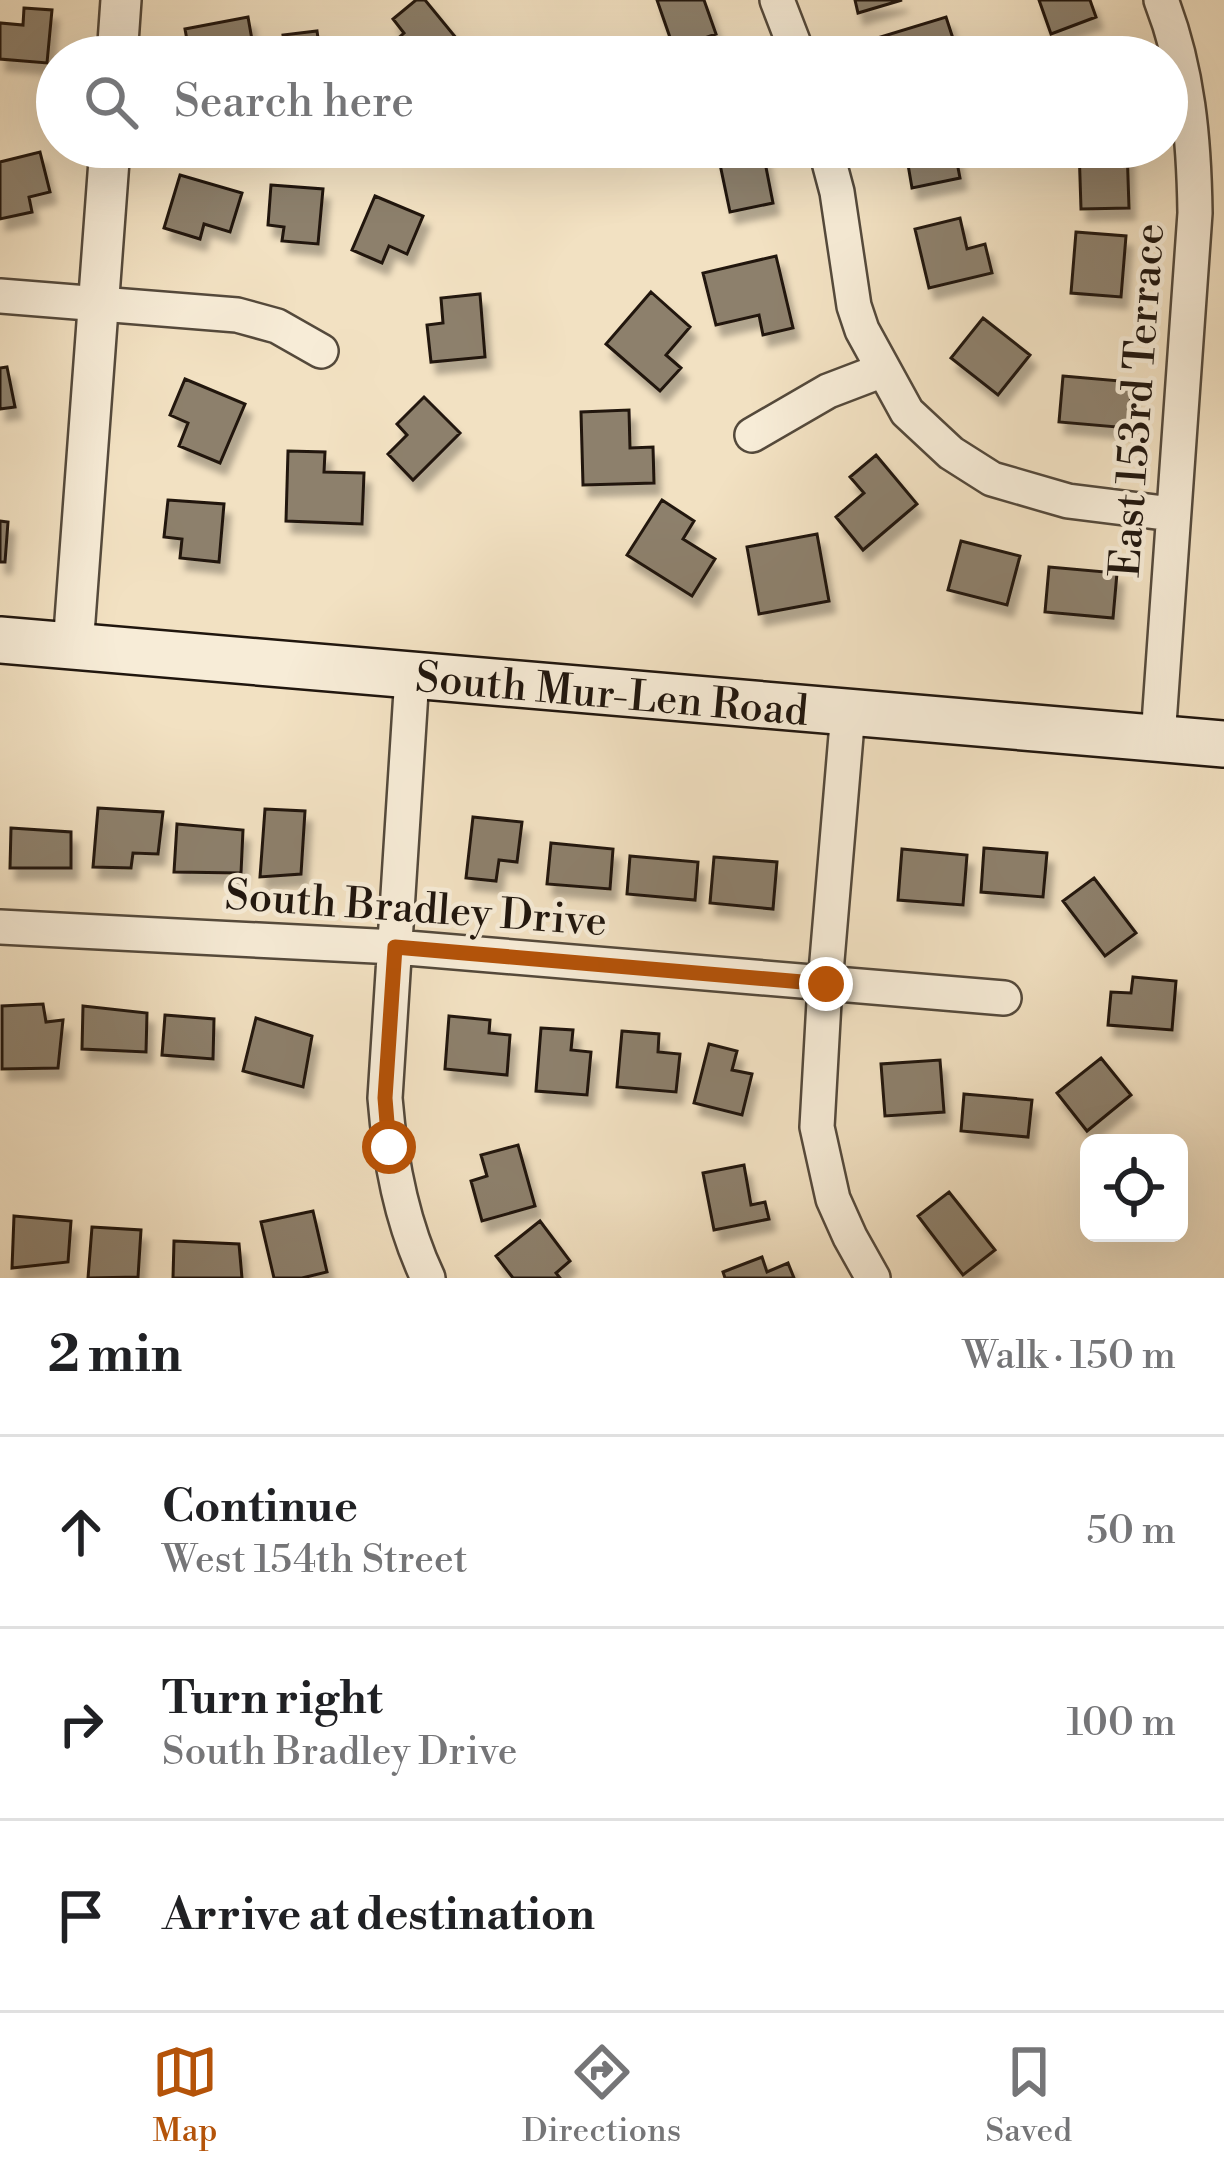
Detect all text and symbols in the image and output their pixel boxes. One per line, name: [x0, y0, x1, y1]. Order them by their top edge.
search box: [36, 36, 1188, 168]
icon: search: [78, 69, 144, 135]
text: Search here: [174, 74, 414, 131]
street label: East 153rd Terrace: [1100, 221, 1177, 579]
street label: South Mur-Len Road: [413, 652, 811, 739]
street label: South Bradley Drive: [223, 870, 609, 950]
route end: [799, 957, 853, 1011]
route start: [362, 1120, 416, 1174]
map controls: [1080, 1134, 1188, 1242]
button: locate: [1080, 1134, 1188, 1242]
text: 2 min: [48, 1324, 182, 1388]
text: Walk · 150 m: [963, 1332, 1176, 1381]
text: Continue: [162, 1479, 358, 1536]
icon: ahead: [48, 1499, 114, 1565]
text: 50 m: [1086, 1507, 1176, 1556]
text: West 154th Street: [162, 1536, 468, 1585]
text: Turn right: [162, 1671, 383, 1728]
icon: right: [48, 1691, 114, 1757]
text: 100 m: [1067, 1699, 1176, 1748]
text: South Bradley Drive: [162, 1728, 517, 1777]
icon: arrive: [48, 1883, 114, 1949]
text: Arrive at destination: [162, 1887, 595, 1944]
tab: Map: [152, 2039, 218, 2152]
tab: Directions: [522, 2039, 681, 2152]
tab: Saved: [985, 2039, 1072, 2152]

